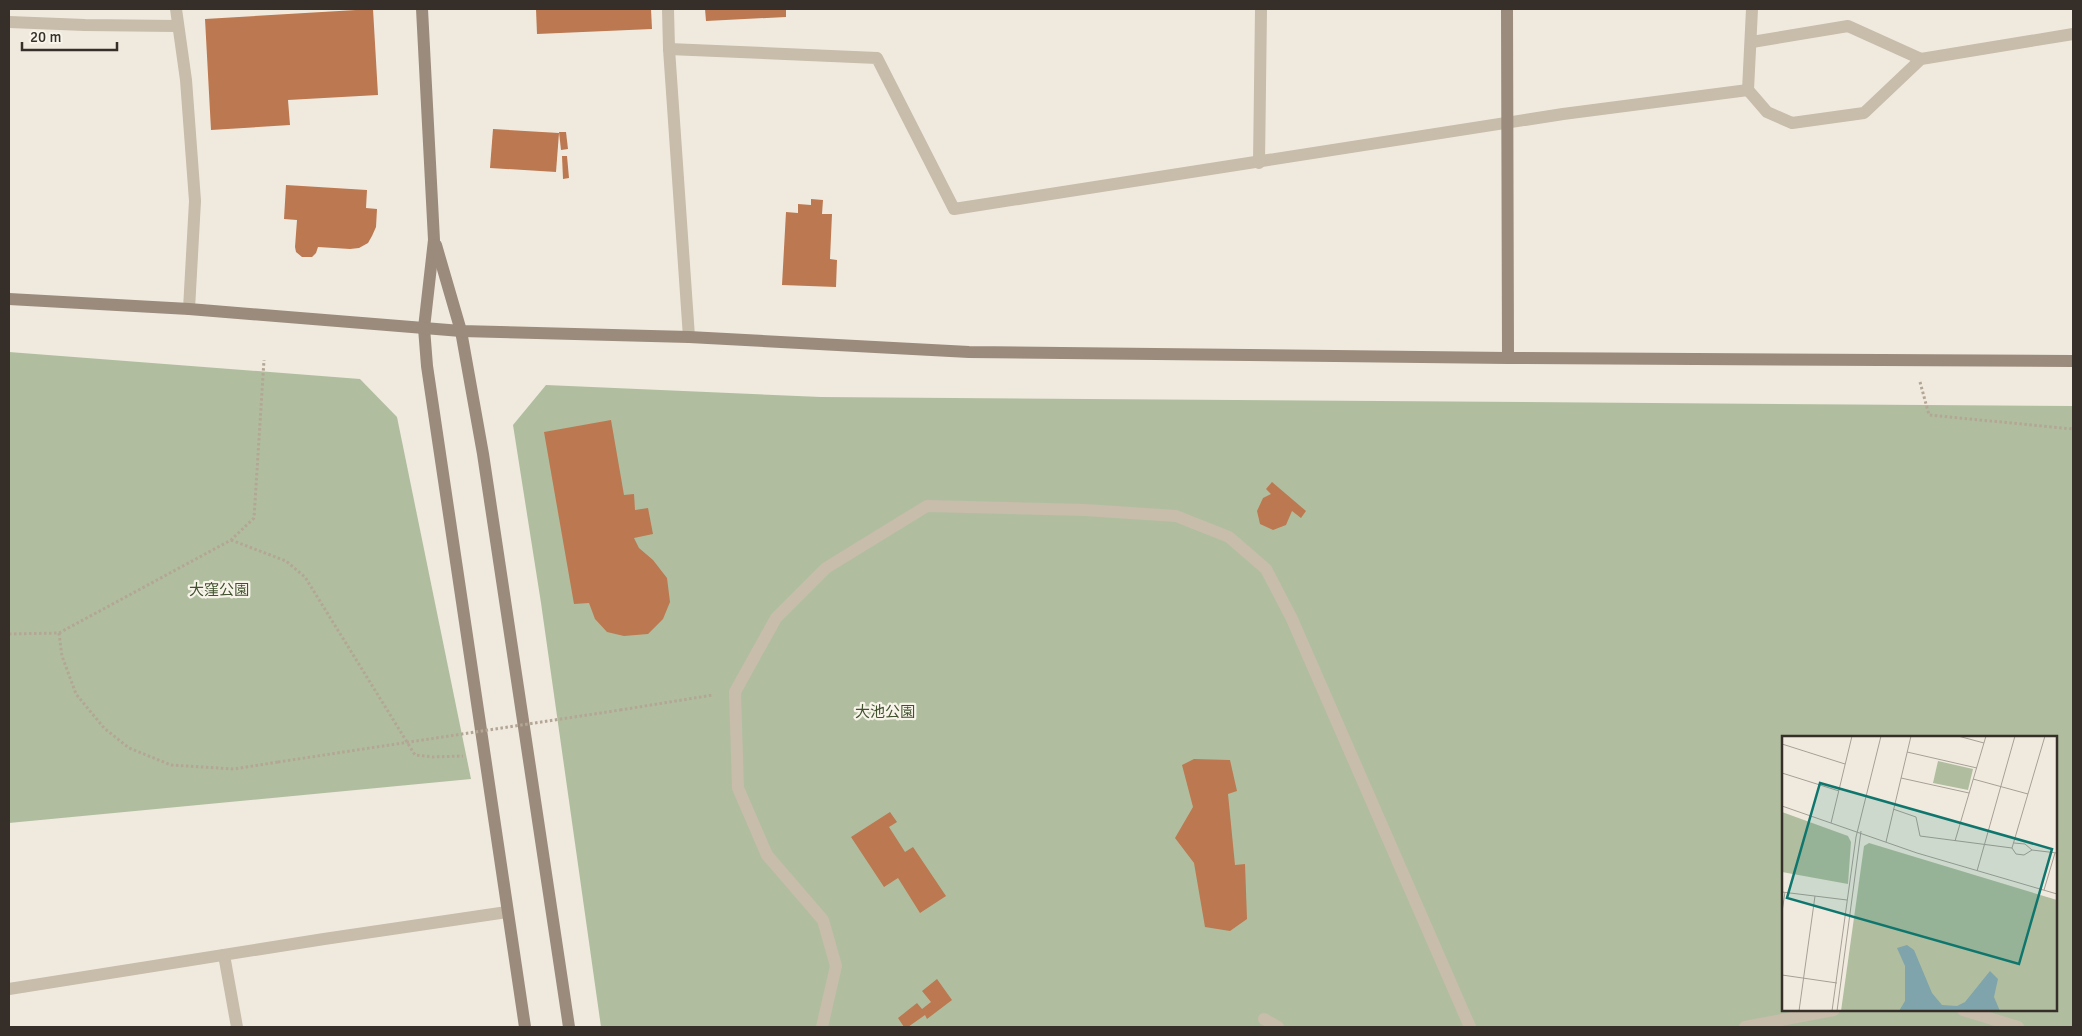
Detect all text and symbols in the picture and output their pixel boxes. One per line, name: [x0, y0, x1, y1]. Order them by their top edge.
scale bar: [22, 20, 118, 52]
text: 20 m: [30, 28, 61, 46]
park label: 大窪公園: [189, 581, 249, 599]
park label: 大池公園: [855, 703, 915, 721]
inset map: [1782, 736, 2057, 1011]

